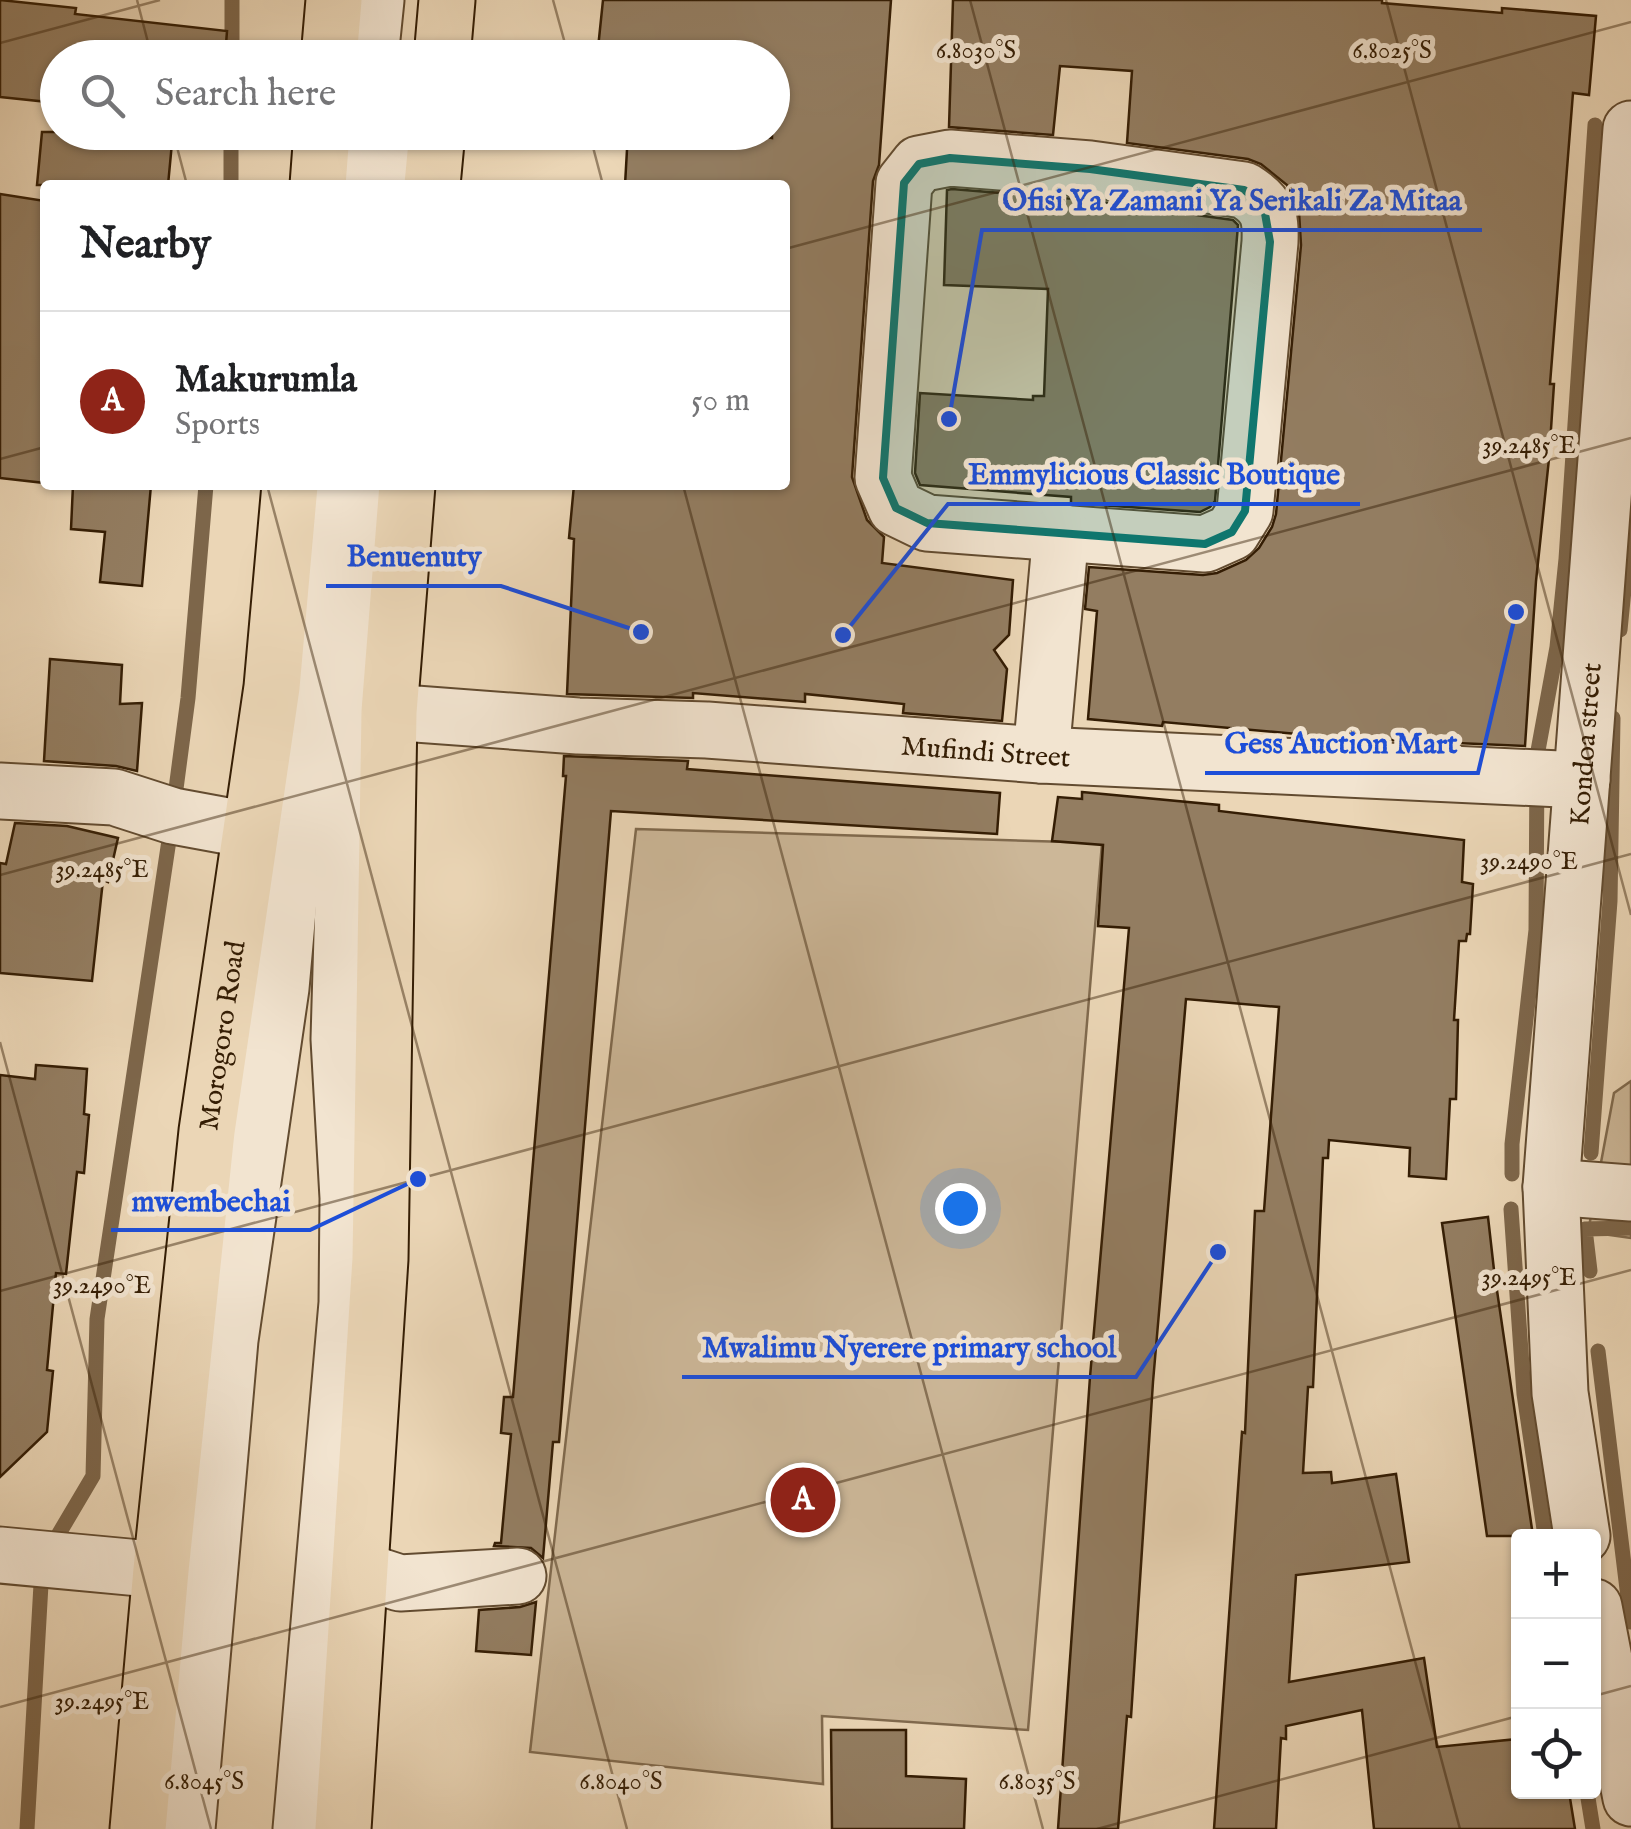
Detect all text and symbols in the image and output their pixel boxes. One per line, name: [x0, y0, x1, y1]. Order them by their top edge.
text: 6.8030°S: [936, 35, 1016, 67]
text: 6.8025°S: [1352, 35, 1432, 67]
search box: [40, 40, 790, 150]
icon: search: [75, 68, 130, 123]
text: Search here: [155, 71, 336, 119]
callout: Ofisi Ya Zamani Ya Serikali Za Mitaa: [982, 170, 1482, 230]
text: Ofisi Ya Zamani Ya Serikali Za Mitaa: [1002, 183, 1463, 221]
text: Nearby: [80, 219, 211, 272]
text: Makurumla: [175, 357, 357, 405]
text: A: [102, 381, 123, 422]
text: 50 m: [691, 381, 750, 422]
text: Sports: [175, 405, 260, 446]
text: 39.2485°E: [1482, 430, 1576, 462]
callout: Emmylicious Classic Boutique: [948, 444, 1360, 504]
text: Emmylicious Classic Boutique: [968, 457, 1340, 495]
callout: Benuenuty: [326, 526, 501, 586]
text: Benuenuty: [346, 539, 483, 577]
street label: Kondoa street: [1563, 661, 1611, 827]
callout: Gess Auction Mart: [1205, 713, 1478, 773]
text: Gess Auction Mart: [1224, 726, 1458, 764]
street label: Mufindi Street: [899, 730, 1072, 776]
text: 39.2490°E: [1480, 846, 1578, 878]
text: 39.2485°E: [55, 854, 149, 886]
street label: Morogoro Road: [192, 939, 255, 1133]
callout: mwembechai: [111, 1170, 310, 1230]
your location: [935, 1183, 986, 1234]
text: mwembechai: [132, 1184, 290, 1222]
text: 39.2495°E: [1482, 1262, 1576, 1294]
text: 39.2490°E: [53, 1270, 151, 1302]
callout: Mwalimu Nyerere primary school: [682, 1317, 1136, 1377]
text: Mwalimu Nyerere primary school: [702, 1330, 1117, 1368]
pin: A: [770, 1462, 836, 1538]
map controls: [1511, 1529, 1601, 1799]
button: +: [1511, 1529, 1601, 1619]
button: −: [1511, 1619, 1601, 1709]
text: 39.2495°E: [55, 1686, 149, 1718]
button: locate: [1511, 1709, 1601, 1799]
text: 6.8045°S: [164, 1766, 244, 1798]
text: 6.8040°S: [579, 1766, 663, 1798]
text: 6.8035°S: [998, 1766, 1076, 1798]

